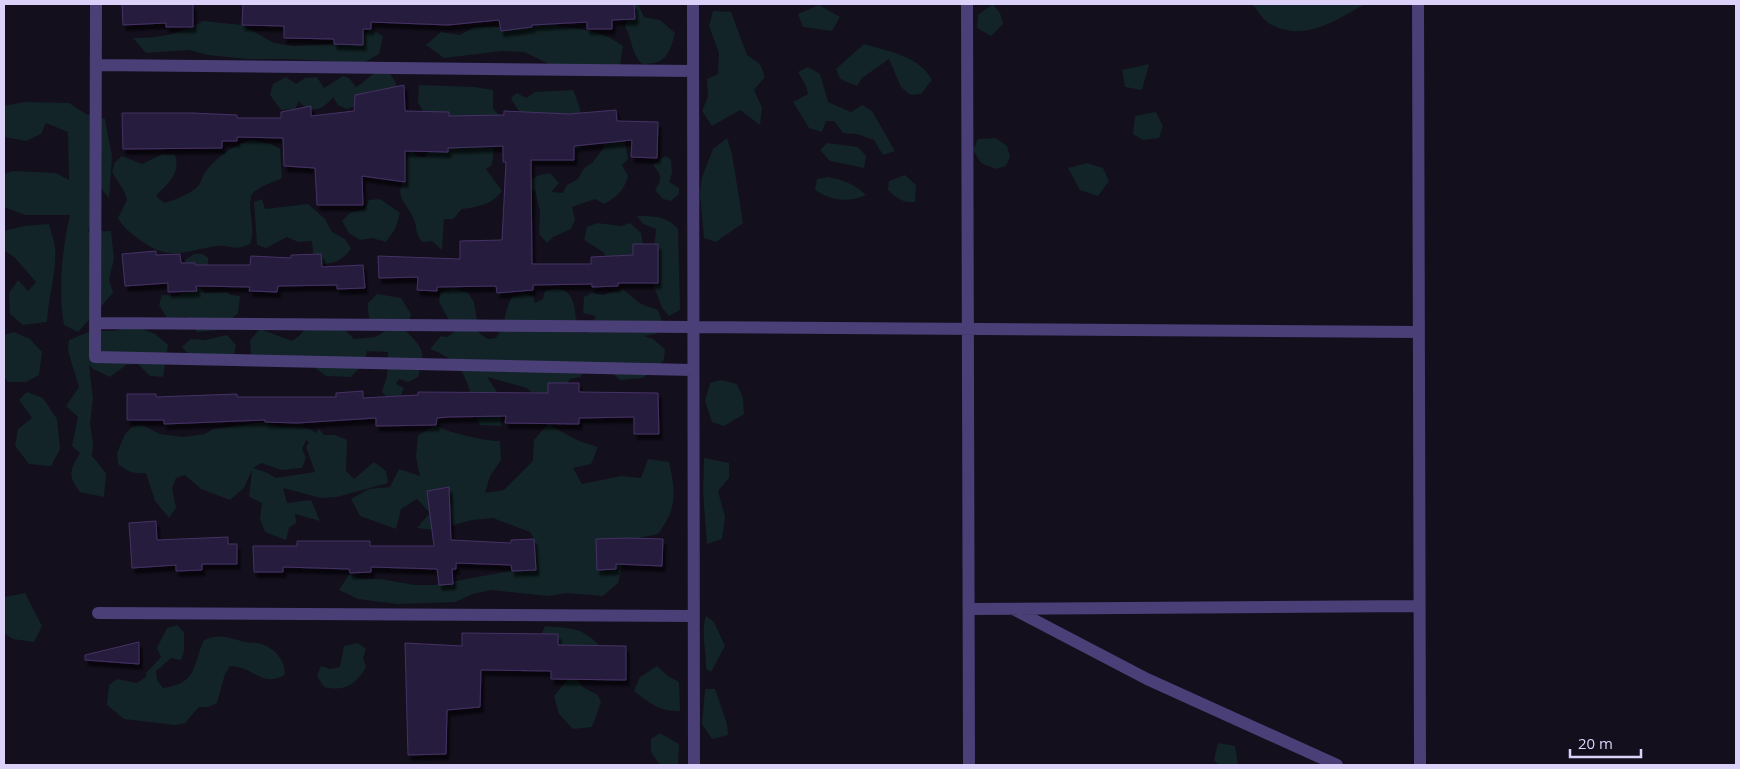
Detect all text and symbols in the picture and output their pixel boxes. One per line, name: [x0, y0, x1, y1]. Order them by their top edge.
scale bar: [1570, 726, 1641, 758]
text: 20 m: [1578, 733, 1613, 753]

